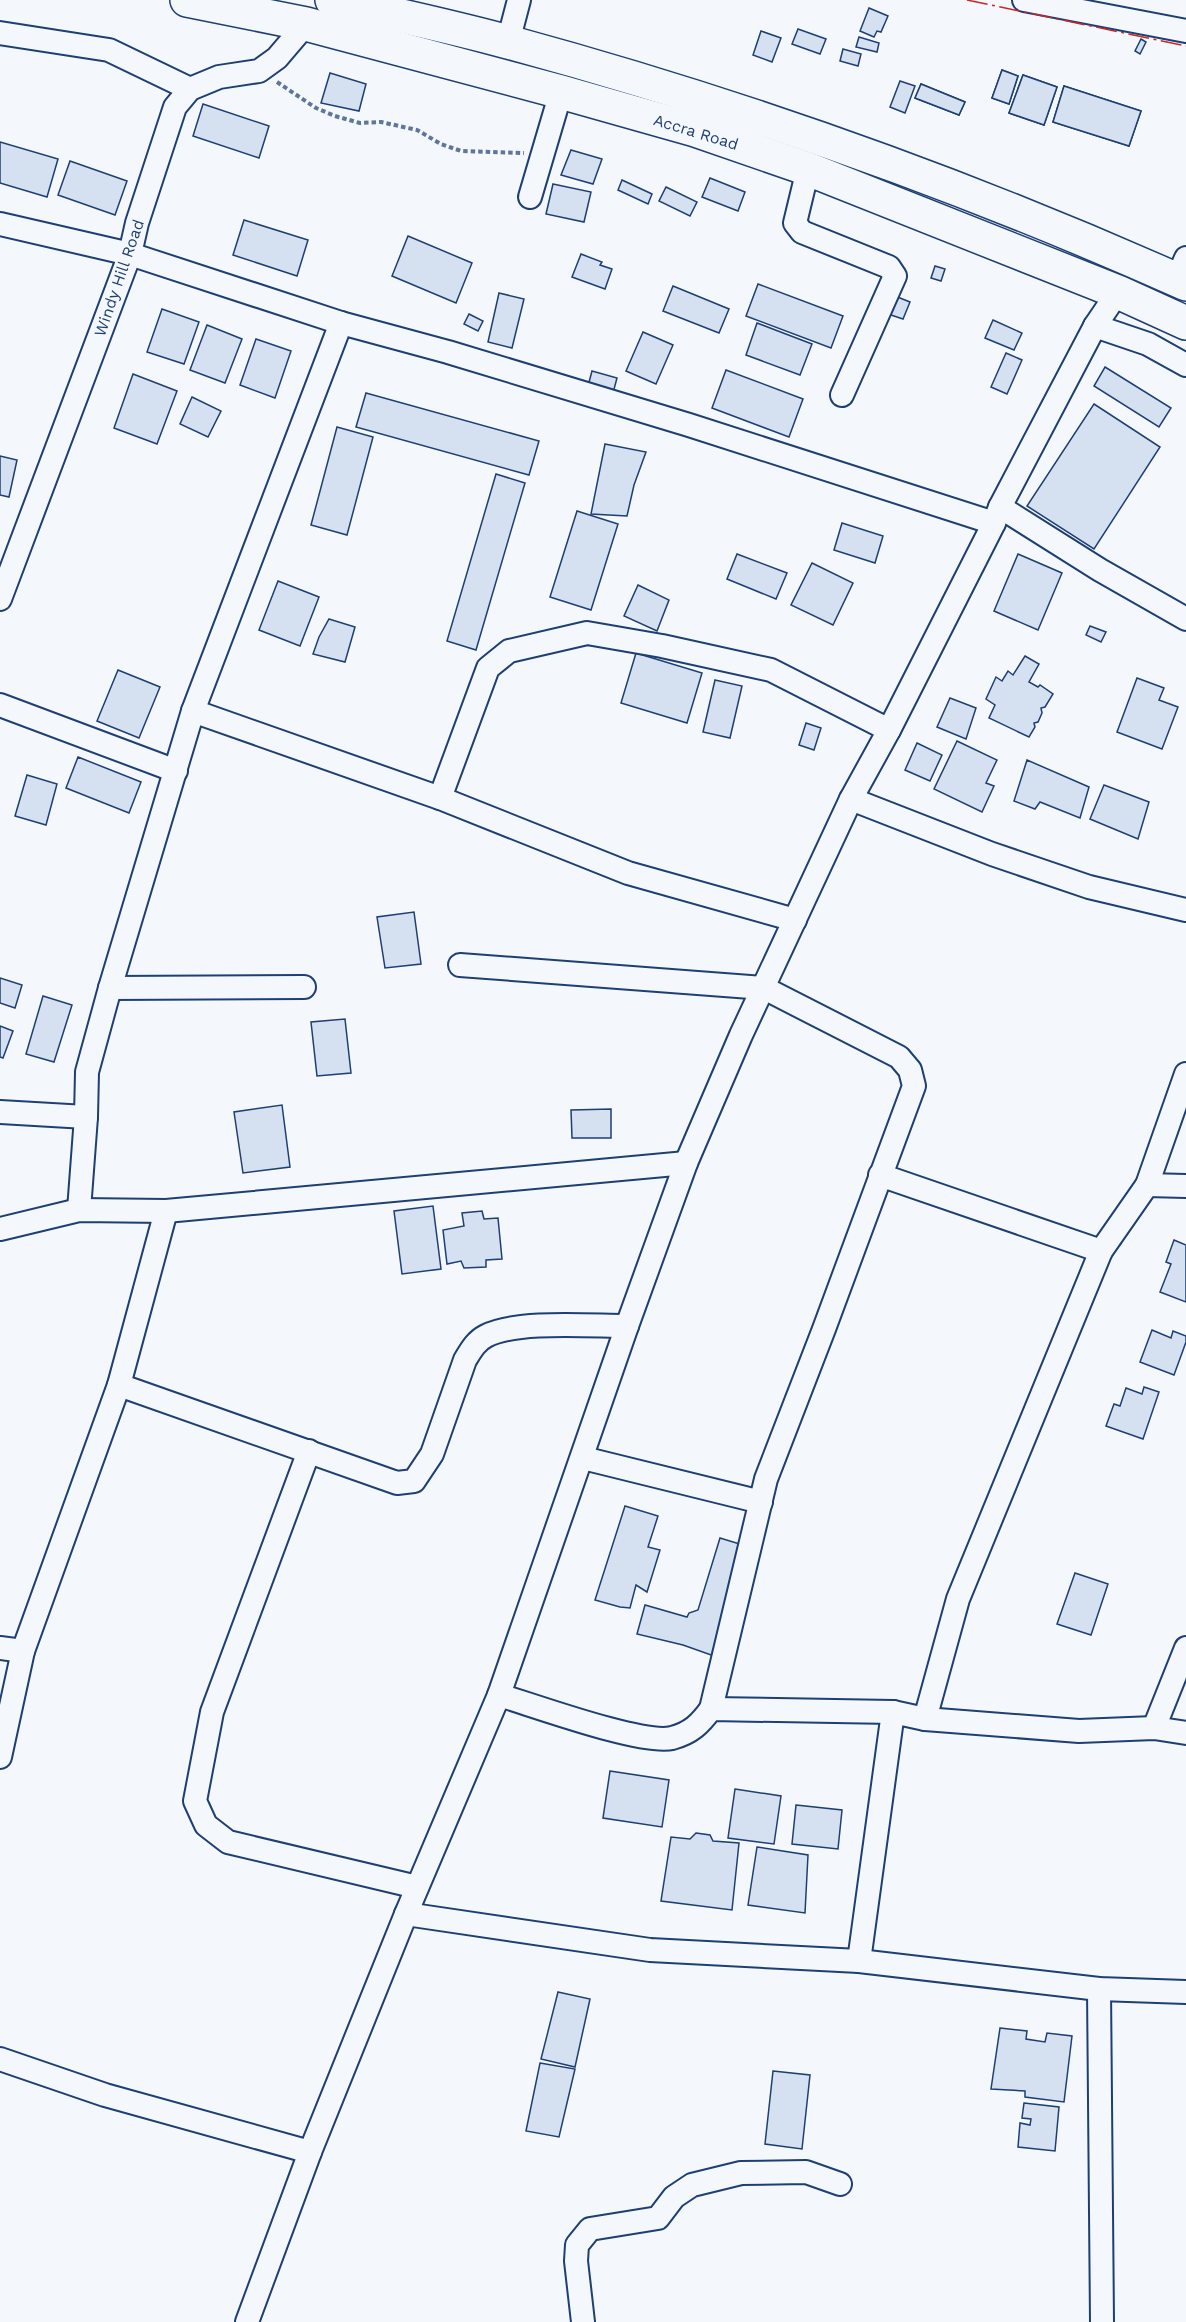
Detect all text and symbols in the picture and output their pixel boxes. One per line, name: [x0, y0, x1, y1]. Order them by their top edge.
street label: Accra Road: [651, 110, 741, 154]
street label: Windy Hill Road: [90, 217, 148, 339]

